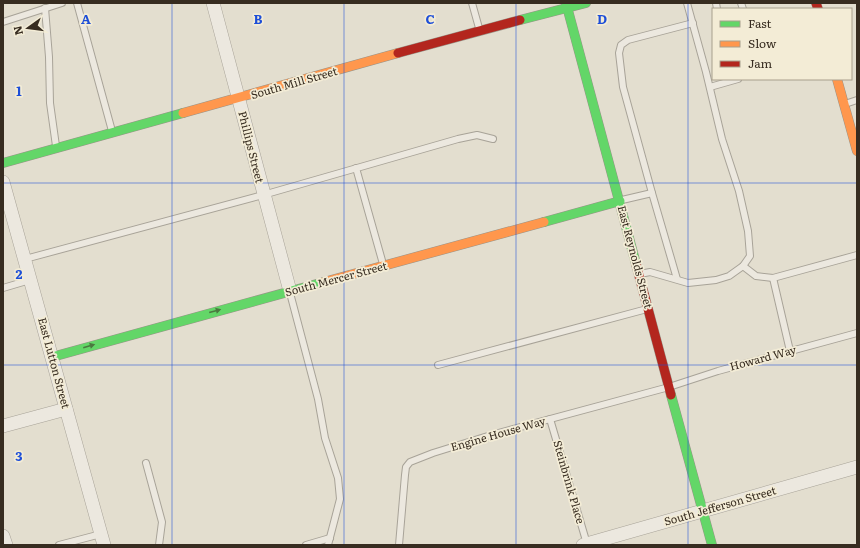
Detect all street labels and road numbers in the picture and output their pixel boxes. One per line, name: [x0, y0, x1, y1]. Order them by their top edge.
street label: South Mill Street: [249, 62, 339, 102]
street label: Phillips Street: [235, 109, 269, 185]
street label: East Reynolds Street: [614, 203, 658, 311]
street label: South Mercer Street: [283, 257, 389, 299]
street label: East Lutton Street: [35, 315, 75, 411]
street label: Howard Way: [728, 340, 798, 374]
street label: Engine House Way: [448, 412, 548, 454]
street label: Steinbrink Place: [550, 438, 590, 526]
street label: South Jefferson Street: [662, 481, 778, 529]

